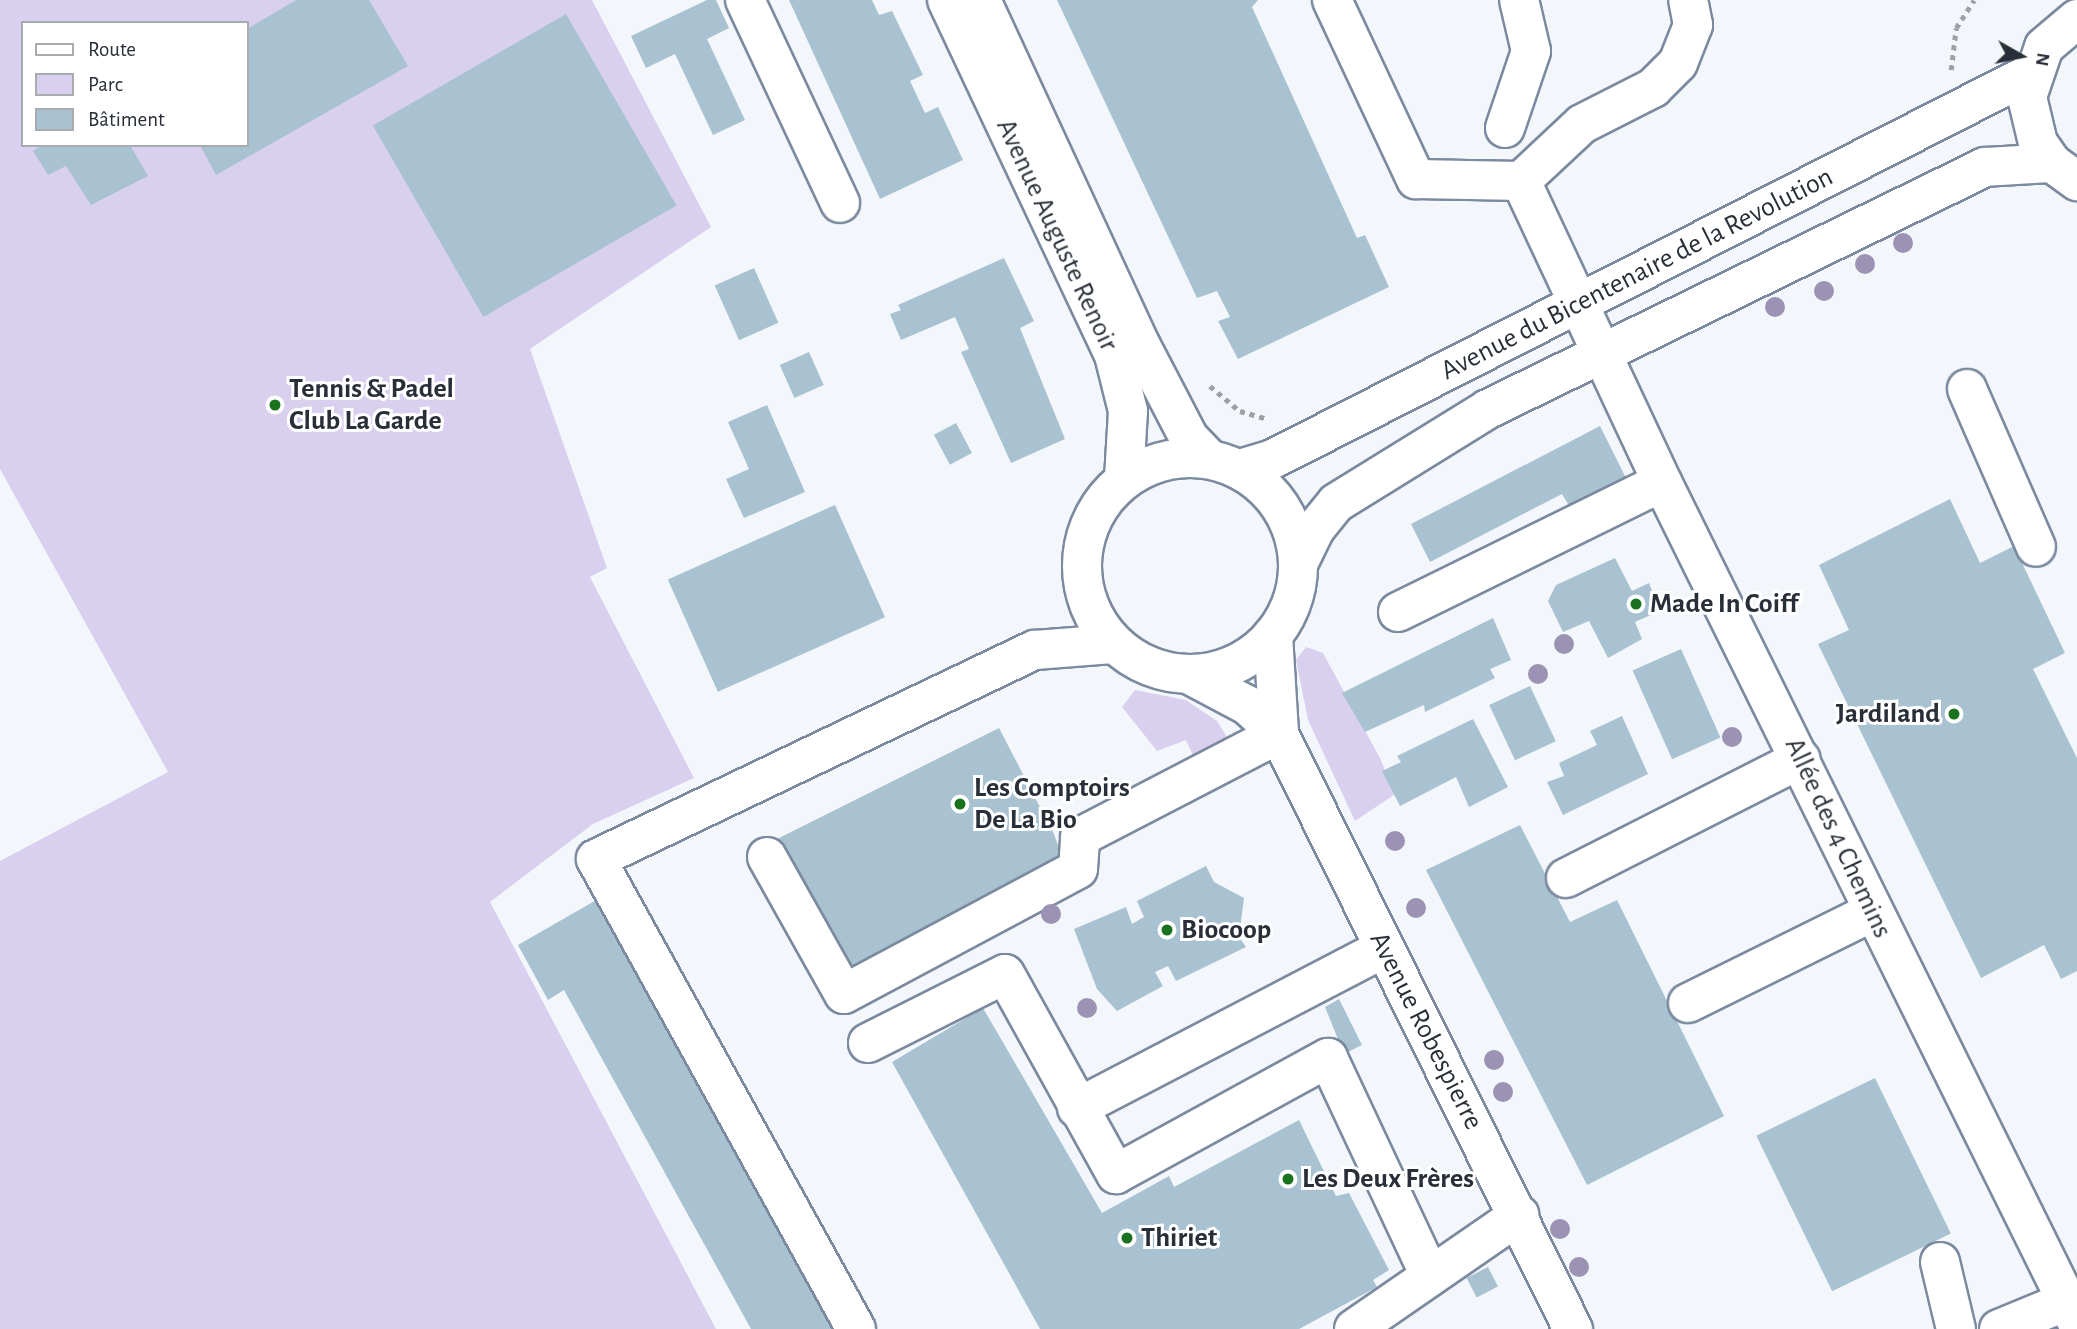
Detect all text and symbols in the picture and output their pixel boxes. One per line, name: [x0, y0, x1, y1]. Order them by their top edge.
legend: [21, 21, 248, 147]
north arrow: [1986, 21, 2056, 91]
text: Route: [88, 39, 136, 60]
text: N: [2032, 51, 2053, 67]
text: Parc: [88, 74, 123, 95]
text: Bâtiment: [88, 109, 165, 130]
street label: Avenue Auguste Renoir: [989, 114, 1125, 356]
street label: Avenue du Bicentenaire de la Revolution: [1435, 160, 1839, 388]
place label: Tennis & Padel Club La Garde: [289, 372, 454, 438]
marker: Tennis & Padel Club La Garde: [267, 397, 283, 413]
place label: Made In Coiff: [1650, 587, 1798, 621]
marker: Made In Coiff: [1628, 596, 1644, 612]
place label: Jardiland: [1836, 697, 1940, 731]
marker: Jardiland: [1946, 706, 1962, 722]
street label: Allée des 4 Chemins: [1777, 733, 1899, 943]
place label: Les Comptoirs De La Bio: [974, 771, 1130, 837]
marker: Les Comptoirs De La Bio: [952, 796, 968, 812]
place label: Biocoop: [1181, 913, 1271, 947]
marker: Biocoop: [1159, 922, 1175, 938]
street label: Avenue Robespierre: [1362, 927, 1490, 1135]
place label: Les Deux Frères: [1302, 1162, 1474, 1196]
marker: Les Deux Frères: [1280, 1171, 1296, 1187]
place label: Thiriet: [1141, 1221, 1217, 1255]
marker: Thiriet: [1119, 1230, 1135, 1246]

